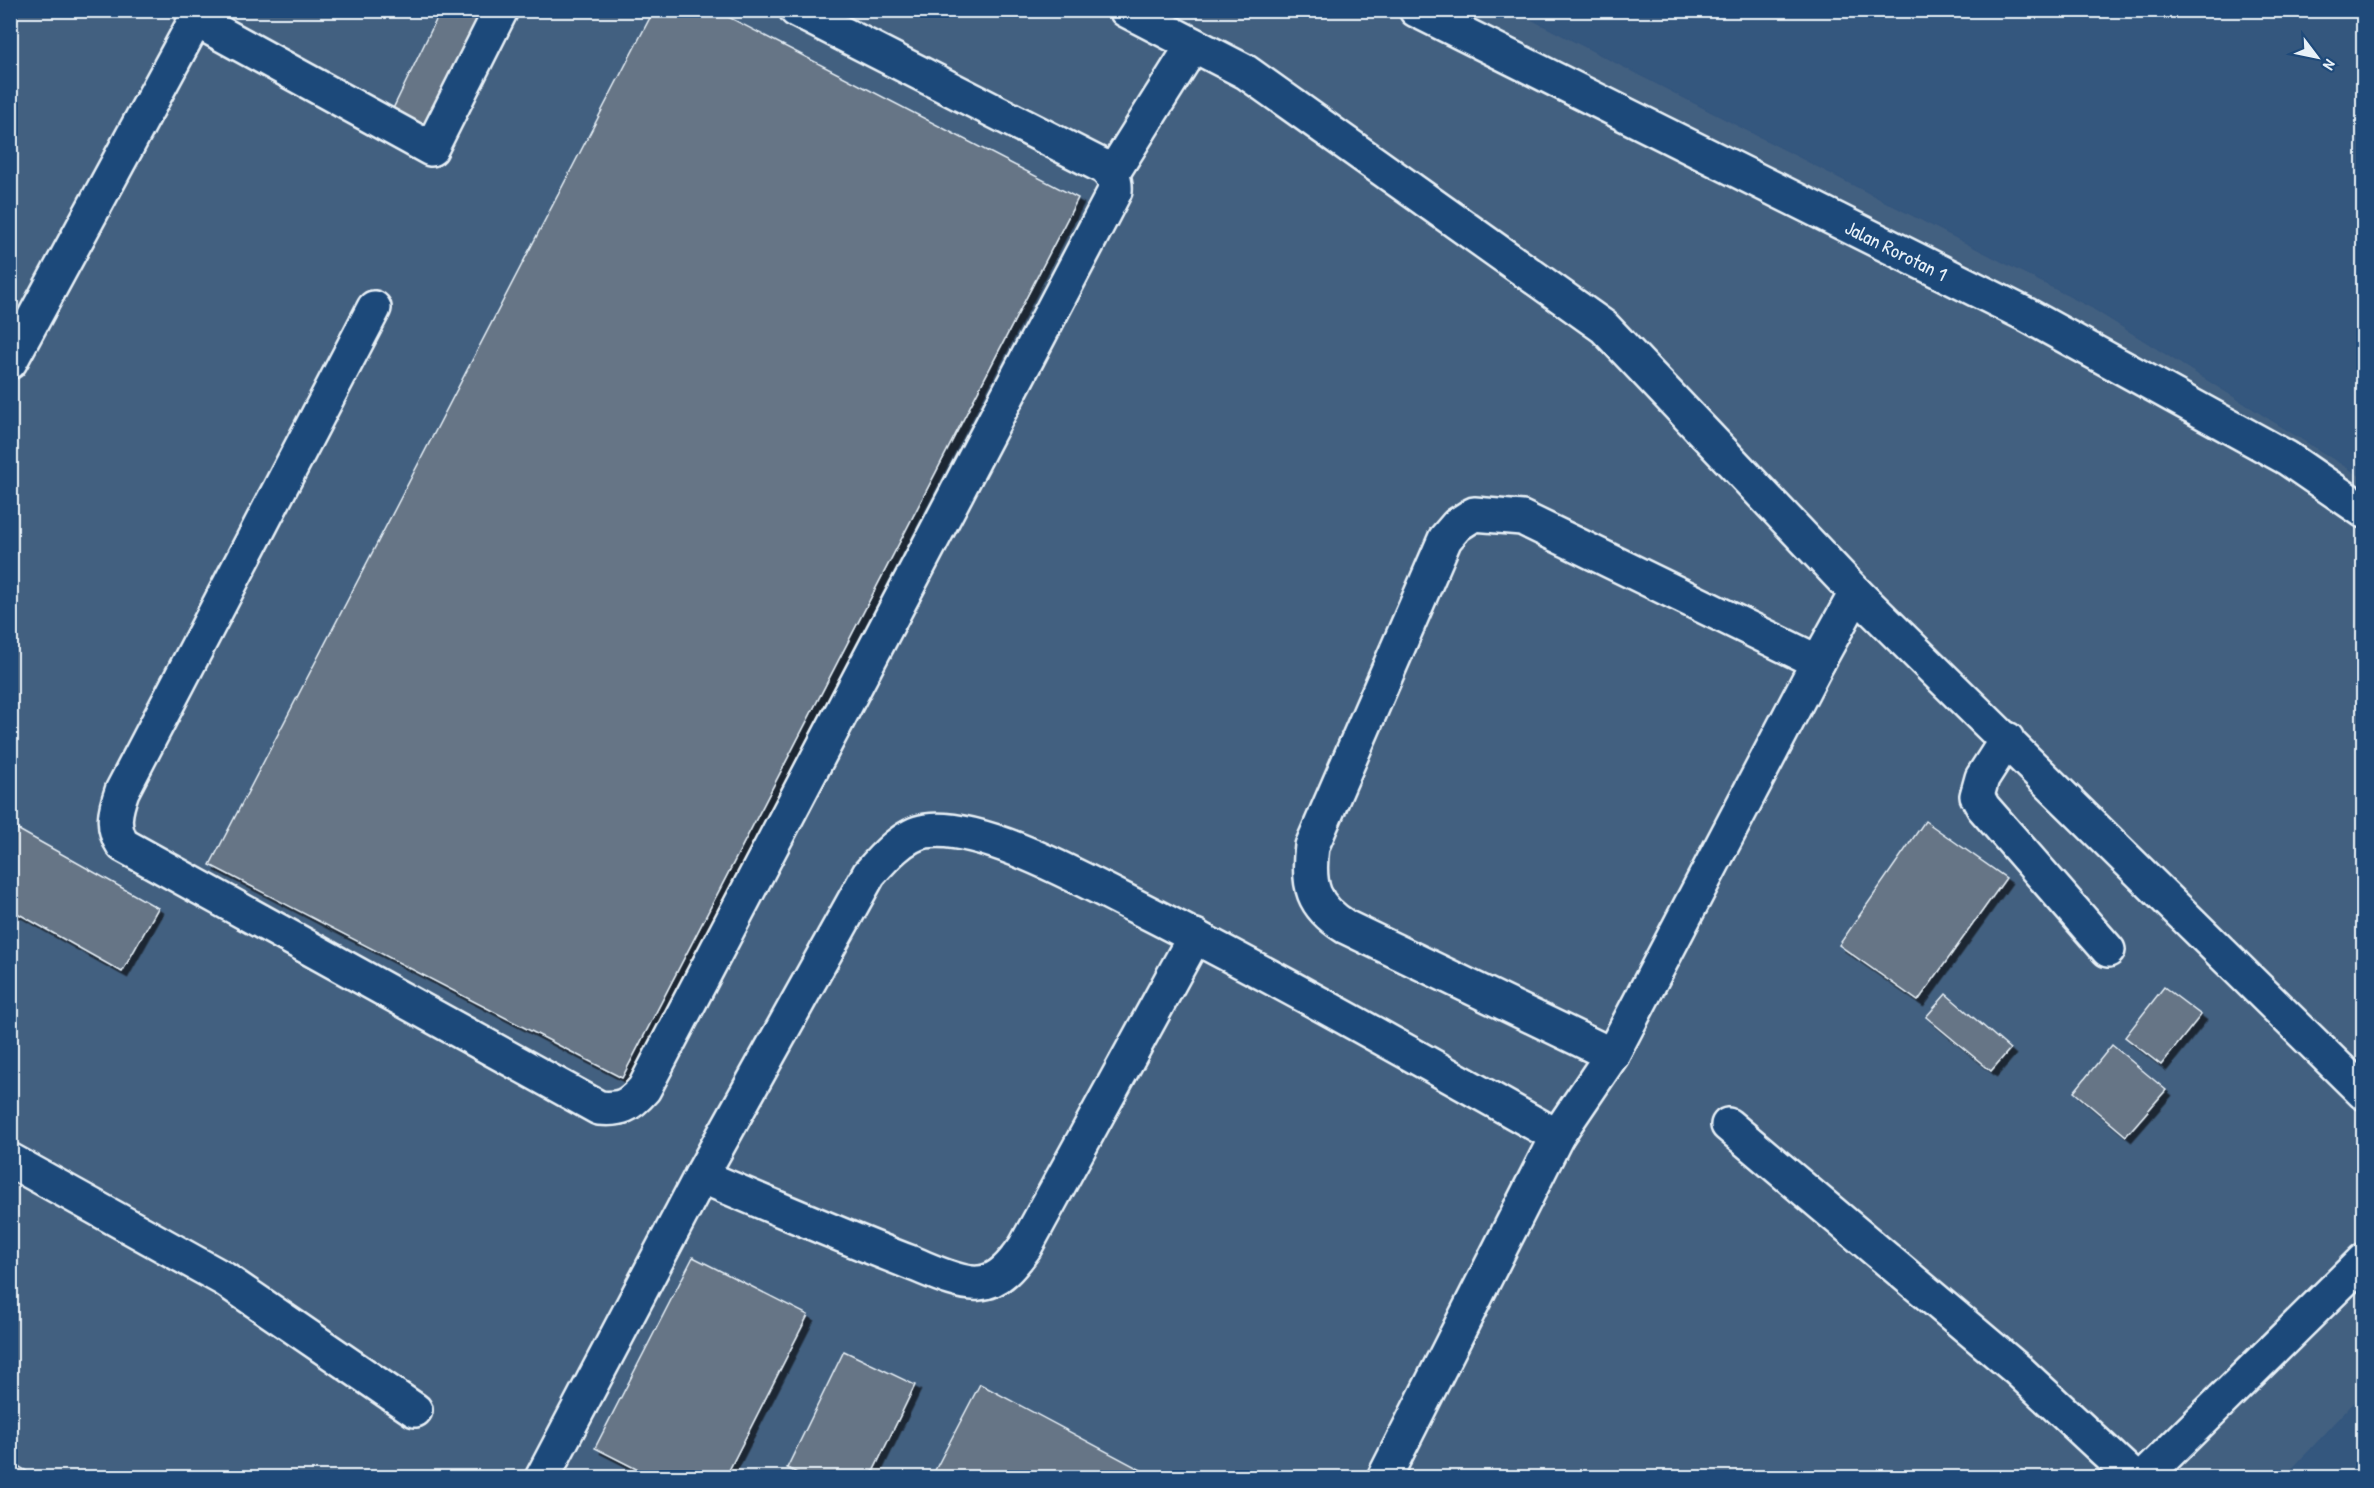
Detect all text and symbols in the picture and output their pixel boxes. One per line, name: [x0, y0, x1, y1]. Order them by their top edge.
north arrow: [2287, 27, 2347, 87]
text: N: [2318, 56, 2341, 75]
street label: Jalan Rorotan 1: [1841, 213, 1952, 287]

